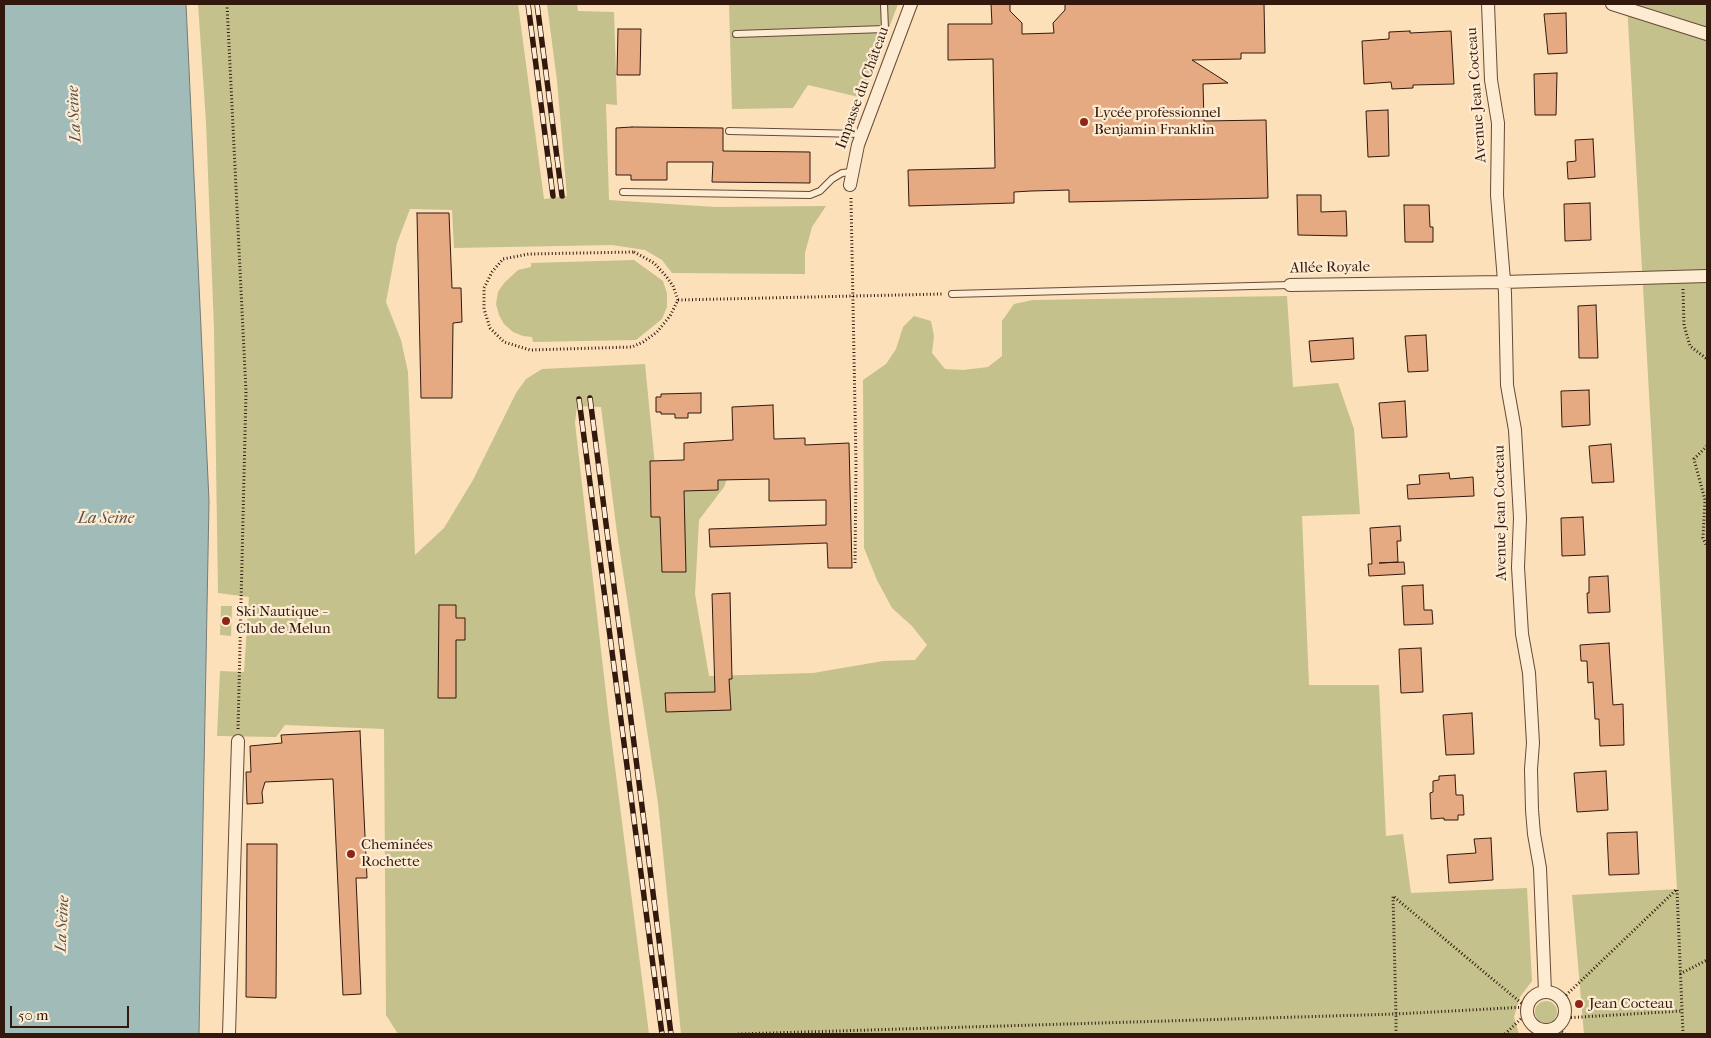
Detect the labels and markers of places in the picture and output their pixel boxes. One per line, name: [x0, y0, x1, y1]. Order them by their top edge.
place label: Lycée professionnel Benjamin Franklin: [1094, 104, 1221, 139]
marker: Lycée professionnel Benjamin Franklin: [1078, 116, 1090, 128]
place label: Ski Nautique - Club de Melun: [236, 603, 331, 638]
marker: Ski Nautique - Club de Melun: [220, 615, 232, 627]
place label: Cheminées Rochette: [361, 836, 433, 871]
marker: Cheminées Rochette: [345, 848, 357, 860]
place label: Jean Cocteau: [1589, 995, 1673, 1013]
marker: Jean Cocteau: [1573, 998, 1585, 1010]

